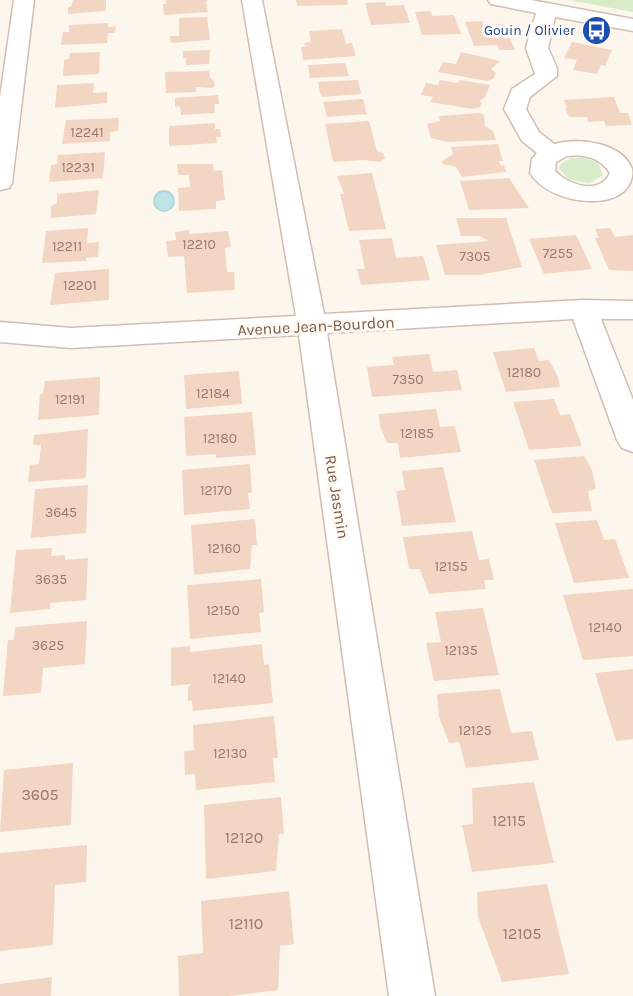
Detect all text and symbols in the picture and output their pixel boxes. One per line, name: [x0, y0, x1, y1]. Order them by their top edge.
bus stop icon: Gouin / Olivier: [580, 14, 612, 46]
place label: Gouin / Olivier: [484, 22, 576, 39]
house number: 12241: [70, 124, 104, 141]
house number: 12231: [61, 159, 95, 176]
house number: 12210: [182, 236, 216, 253]
house number: 12211: [52, 238, 82, 255]
house number: 7255: [543, 245, 573, 262]
house number: 7305: [459, 248, 491, 265]
house number: 12201: [63, 277, 97, 294]
street label: Avenue Jean-Bourdon: [237, 312, 395, 340]
house number: 12180: [507, 364, 541, 381]
house number: 7350: [392, 371, 424, 388]
house number: 12184: [196, 385, 230, 402]
house number: 12191: [55, 391, 85, 408]
house number: 12185: [400, 425, 434, 442]
house number: 12180: [203, 430, 237, 447]
street label: Rue Jasmin: [321, 454, 353, 540]
house number: 12170: [200, 482, 232, 499]
house number: 3645: [45, 504, 77, 521]
house number: 12160: [207, 540, 241, 557]
house number: 12155: [434, 558, 468, 575]
house number: 3635: [35, 571, 67, 588]
house number: 12150: [206, 602, 240, 619]
house number: 12140: [588, 619, 622, 636]
house number: 3625: [32, 637, 64, 654]
house number: 12135: [444, 642, 478, 659]
house number: 12140: [212, 670, 246, 687]
house number: 12125: [458, 722, 492, 739]
house number: 12130: [213, 745, 247, 762]
house number: 3605: [21, 785, 59, 804]
house number: 12115: [492, 811, 526, 830]
house number: 12120: [225, 828, 263, 847]
house number: 12110: [229, 914, 263, 933]
house number: 12105: [503, 924, 541, 943]

